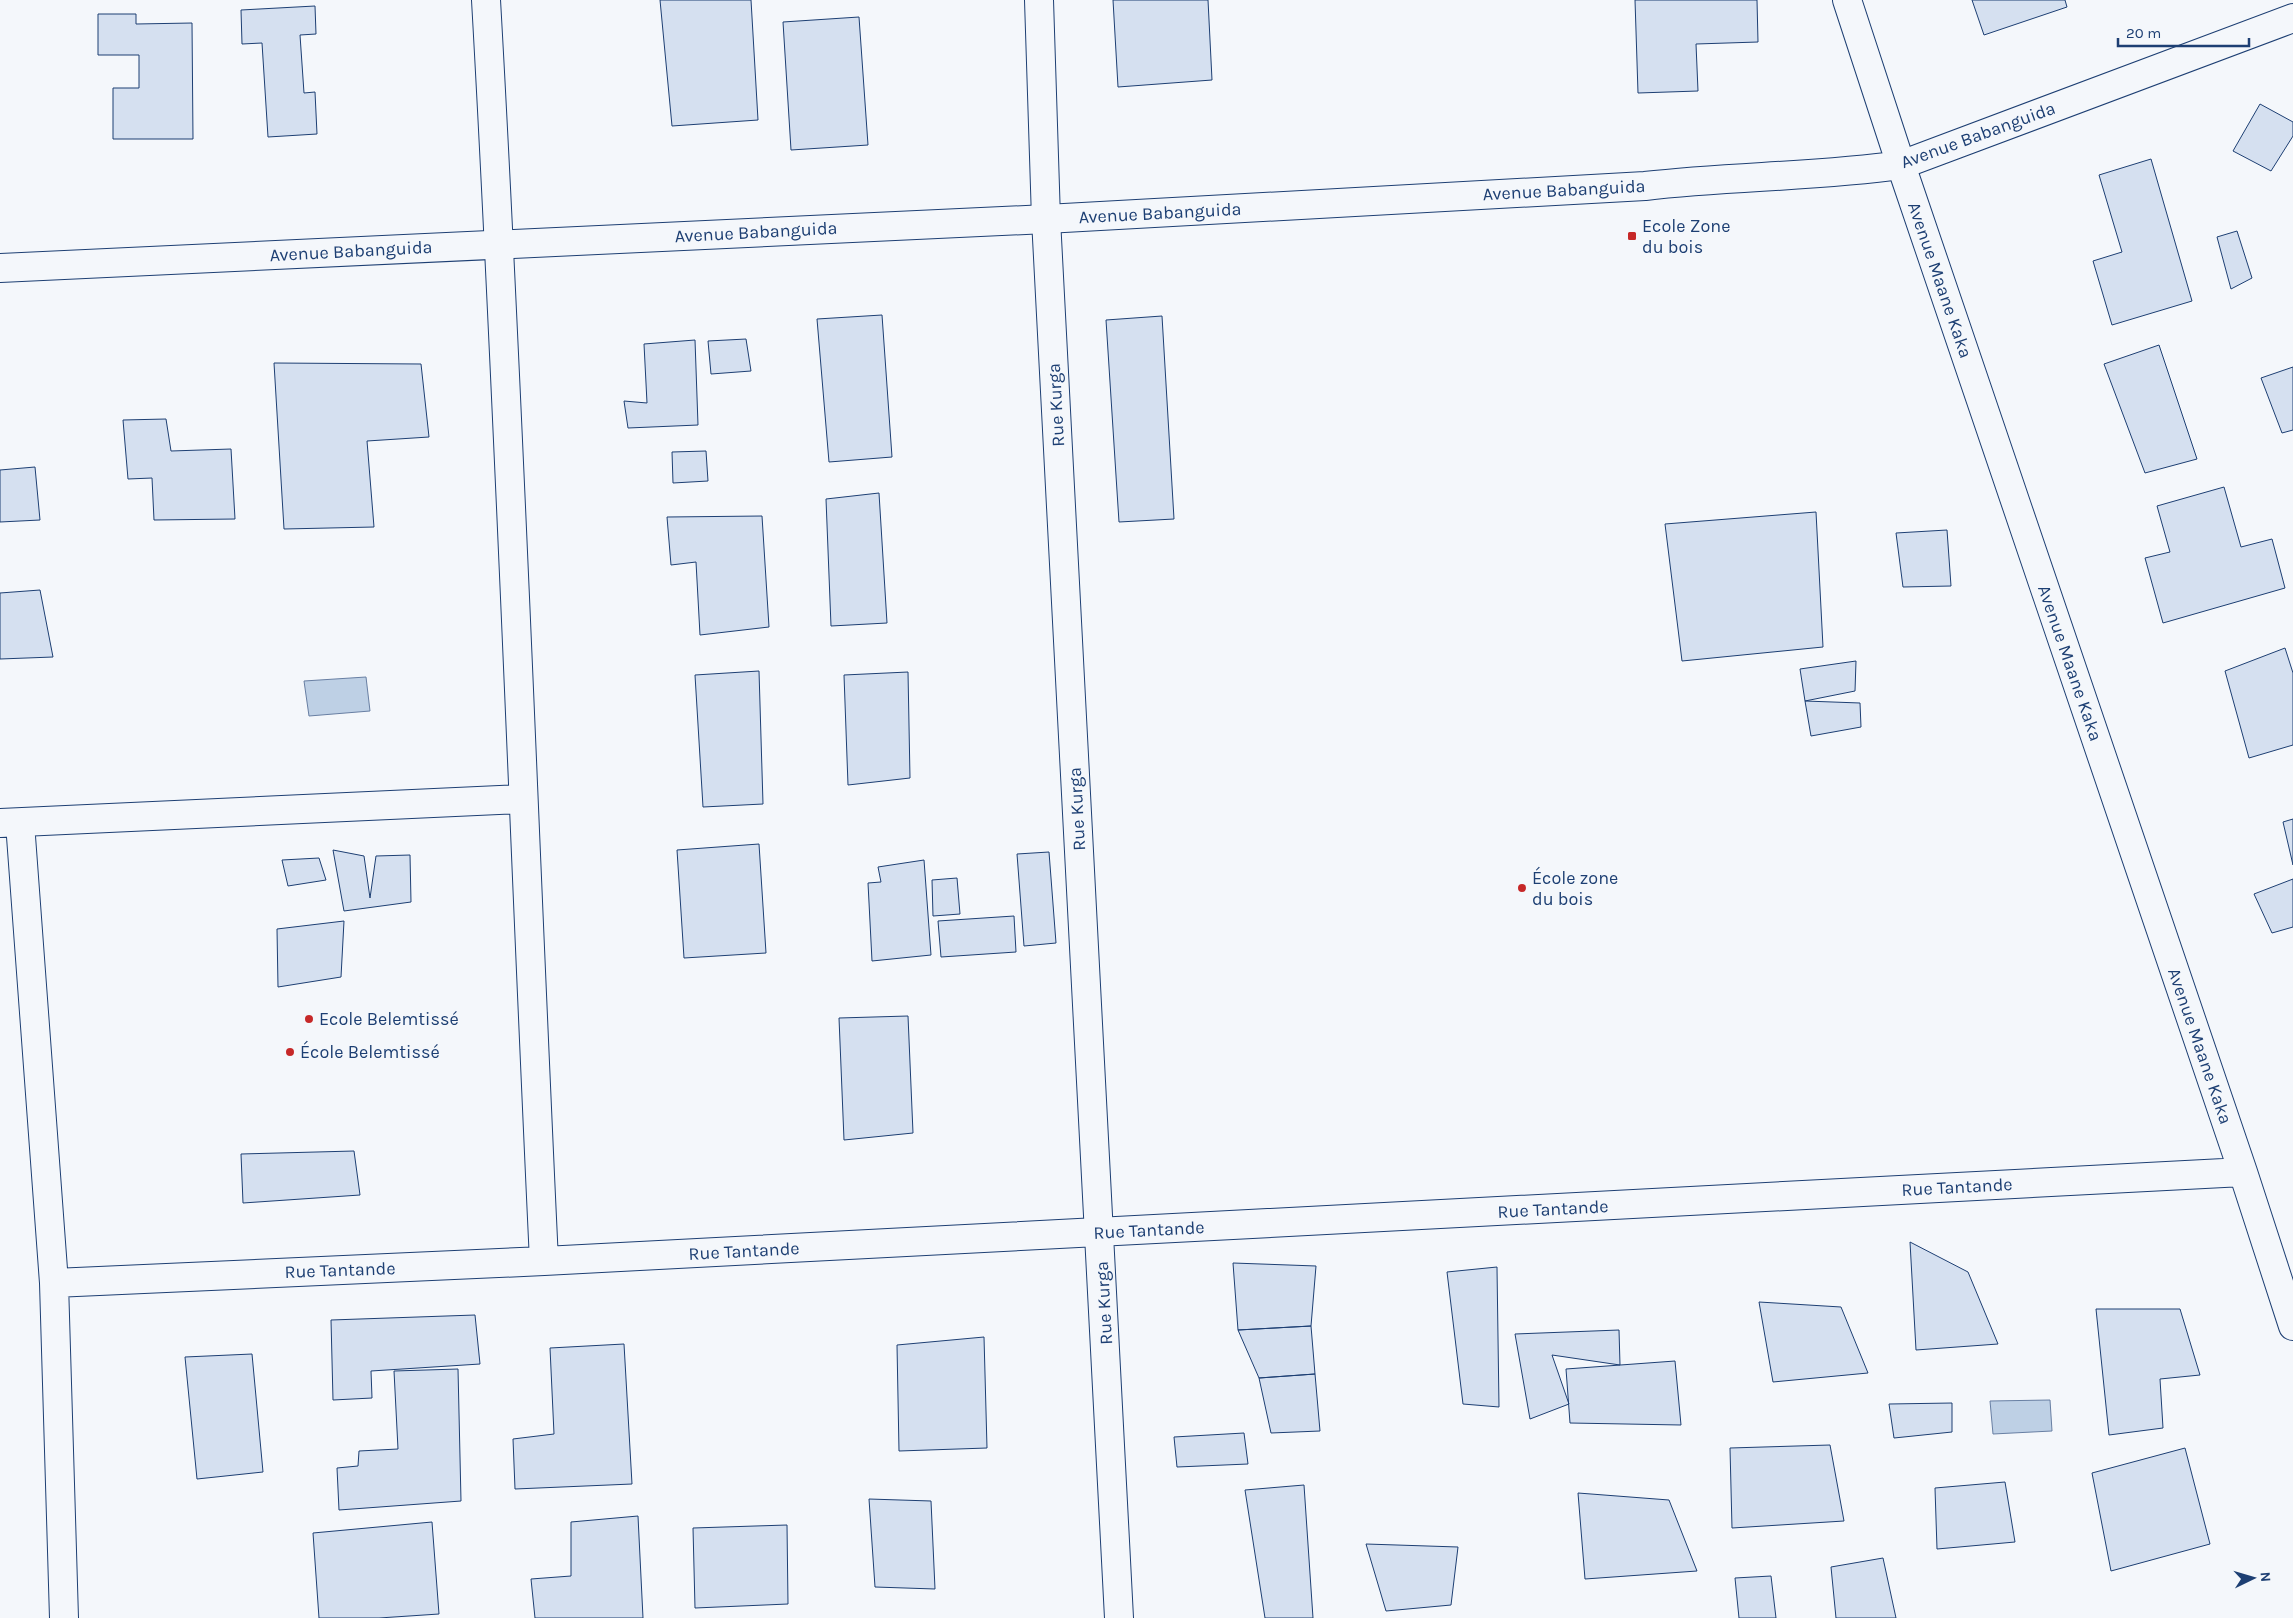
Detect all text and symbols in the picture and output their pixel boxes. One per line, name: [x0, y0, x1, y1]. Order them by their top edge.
scale bar: [2118, 15, 2249, 47]
text: 20 m: [2126, 24, 2161, 42]
street label: Avenue Babanguida: [1898, 97, 2058, 173]
street label: Avenue Babanguida: [1482, 175, 1646, 205]
street label: Avenue Babanguida: [1078, 198, 1242, 228]
street label: Avenue Maane Kaka: [1903, 199, 1977, 361]
place label: Ecole Zone du bois: [1642, 215, 1730, 258]
street label: Avenue Babanguida: [674, 217, 838, 247]
marker: Ecole Zone du bois: [1626, 230, 1638, 242]
street label: Avenue Babanguida: [269, 236, 433, 266]
street label: Rue Kurga: [1043, 363, 1069, 447]
street label: Avenue Maane Kaka: [2033, 582, 2107, 744]
street label: Rue Kurga: [1064, 767, 1090, 851]
place label: École zone du bois: [1532, 866, 1618, 910]
marker: École zone du bois: [1516, 882, 1528, 894]
street label: Avenue Maane Kaka: [2163, 965, 2237, 1127]
place label: Ecole Belemtissé: [319, 1008, 459, 1030]
marker: Ecole Belemtissé: [303, 1013, 315, 1025]
place label: École Belemtissé: [300, 1040, 440, 1063]
marker: École Belemtissé: [284, 1046, 296, 1058]
street label: Rue Tantande: [1901, 1173, 2013, 1201]
street label: Rue Tantande: [1497, 1195, 1609, 1223]
street label: Rue Tantande: [1093, 1216, 1205, 1244]
street label: Rue Tantande: [688, 1237, 800, 1265]
street label: Rue Tantande: [284, 1257, 396, 1283]
street label: Rue Kurga: [1091, 1261, 1117, 1345]
north arrow: [2228, 1553, 2278, 1603]
text: N: [2257, 1571, 2274, 1583]

